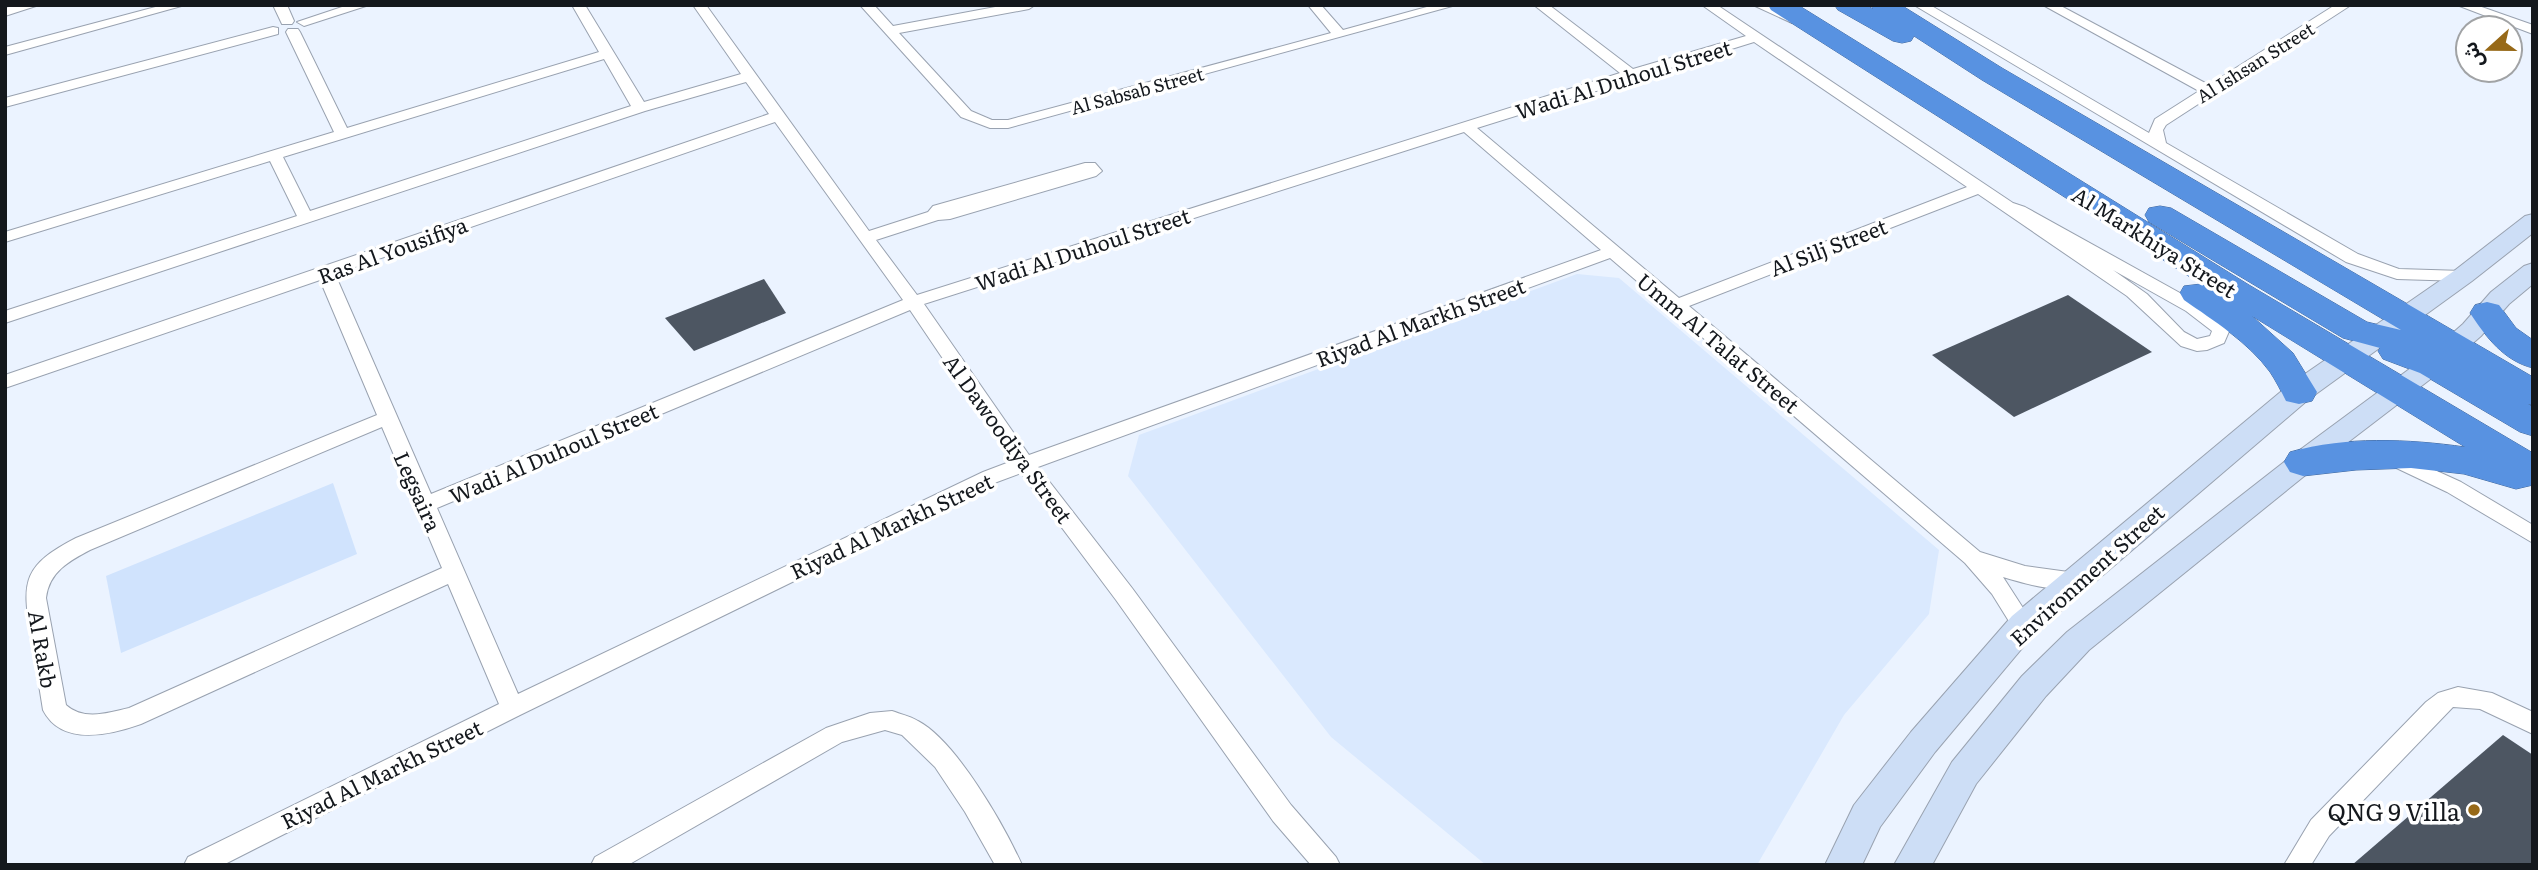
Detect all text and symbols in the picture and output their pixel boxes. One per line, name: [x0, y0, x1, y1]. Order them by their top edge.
street label: Al Ishsan Street: [2191, 14, 2320, 109]
north arrow: [2454, 14, 2524, 84]
street label: Wadi Al Duhoul Street: [1511, 30, 1735, 126]
text: ش: [2454, 38, 2490, 73]
street label: Al Sabsab Street: [1068, 59, 1207, 121]
street label: Al Markhiya Street: [2067, 178, 2244, 304]
street label: Wadi Al Duhoul Street: [970, 198, 1194, 297]
street label: Ras Al Yousifiya: [313, 207, 472, 290]
street label: Al Silj Street: [1765, 209, 1892, 283]
street label: Umm Al Talat Street: [1631, 265, 1807, 420]
street label: Riyad Al Markh Street: [1311, 269, 1529, 373]
street label: Al Dawoodiya Street: [937, 347, 1081, 529]
street label: Wadi Al Duhoul Street: [444, 394, 663, 510]
street label: Legsaira: [388, 446, 451, 537]
street label: Riyad Al Markh Street: [785, 464, 998, 586]
street label: Environment Street: [2002, 496, 2170, 652]
street label: Al Rakb: [22, 608, 66, 690]
street label: Riyad Al Markh Street: [275, 711, 487, 835]
place label: QNG 9 Villa: [2327, 793, 2460, 828]
marker: QNG 9 Villa: [2466, 802, 2482, 818]

